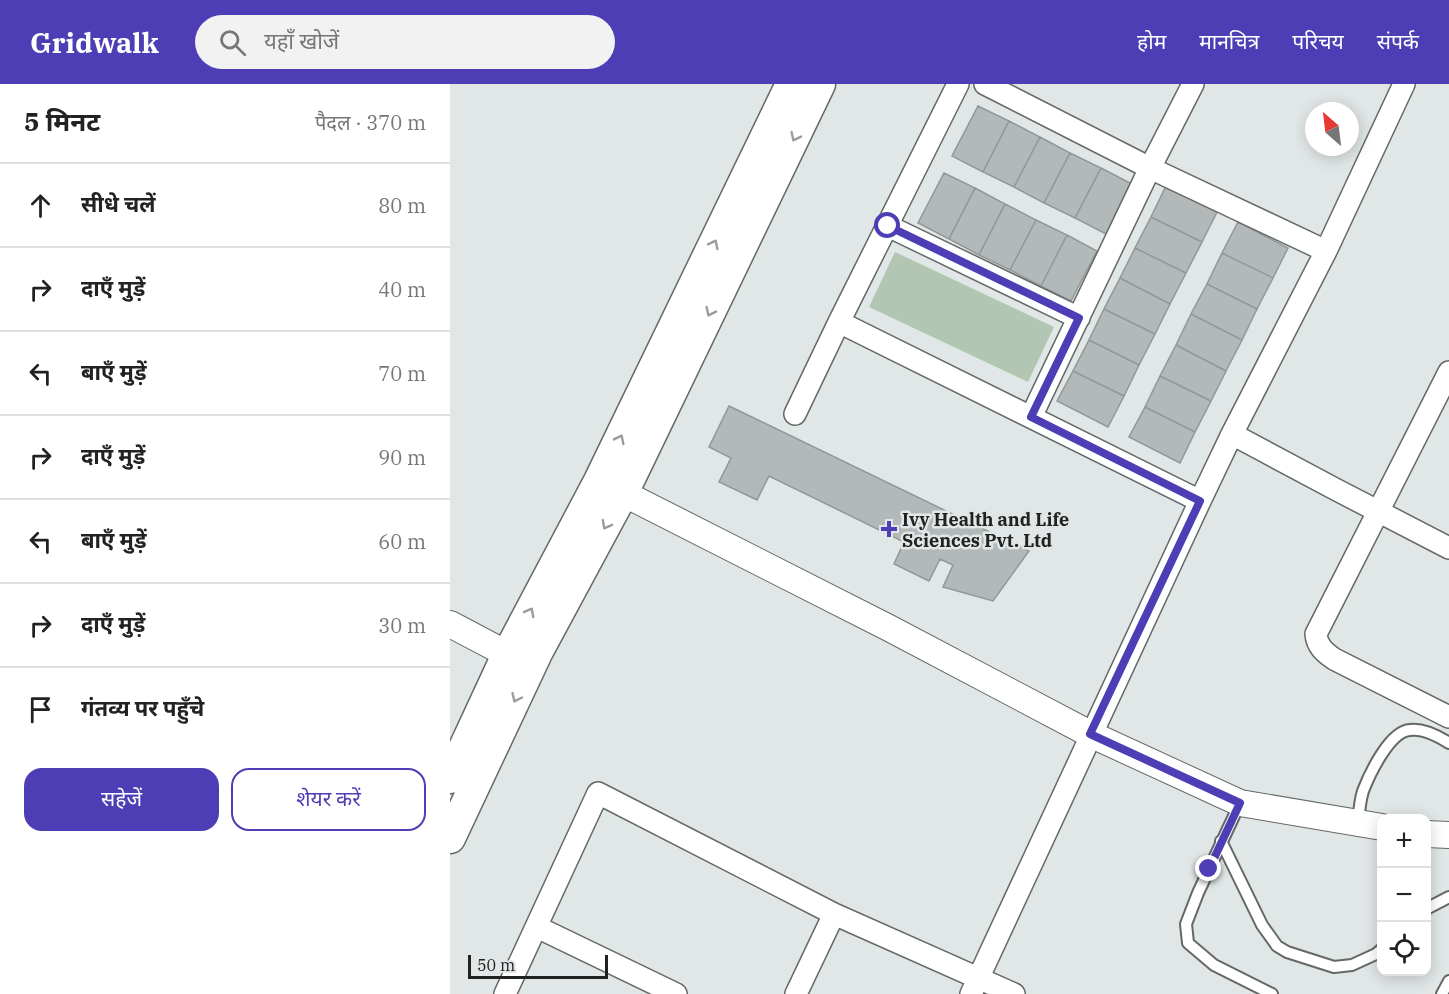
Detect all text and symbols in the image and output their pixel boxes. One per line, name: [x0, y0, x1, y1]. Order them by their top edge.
search box: [195, 15, 615, 69]
text: Gridwalk: [30, 24, 159, 61]
icon: search: [216, 26, 249, 59]
text: यहाँ खोजें: [264, 26, 339, 55]
text: होम: [1137, 27, 1166, 55]
text: मानचित्र: [1199, 27, 1259, 55]
text: परिचय: [1292, 27, 1344, 55]
text: संपर्क: [1377, 27, 1419, 55]
north arrow: [1305, 102, 1359, 156]
text: 5 मिनट: [24, 104, 100, 138]
text: पैदल · 370 m: [315, 109, 426, 136]
one-way arrow: [790, 130, 802, 141]
icon: ahead: [24, 189, 57, 222]
text: सीधे चलें: [81, 189, 155, 218]
text: 80 m: [378, 192, 426, 219]
route start: [874, 212, 900, 238]
one-way arrow: [706, 239, 718, 250]
icon: right: [24, 273, 57, 306]
text: दाएँ मुड़ें: [81, 273, 145, 302]
text: 40 m: [378, 276, 426, 303]
one-way arrow: [706, 306, 718, 317]
icon: left: [24, 357, 57, 390]
text: बाएँ मुड़ें: [81, 357, 146, 386]
text: 70 m: [378, 360, 426, 387]
one-way arrow: [613, 434, 625, 445]
icon: right: [24, 441, 57, 474]
text: दाएँ मुड़ें: [81, 441, 145, 470]
text: 90 m: [378, 444, 426, 471]
place label: Ivy Health and Life Sciences Pvt. Ltd: [902, 508, 1069, 552]
one-way arrow: [602, 519, 613, 530]
marker: Ivy Health and Life Sciences Pvt. Ltd: [880, 520, 898, 538]
icon: left: [24, 525, 57, 558]
text: बाएँ मुड़ें: [81, 525, 146, 554]
text: 60 m: [378, 528, 426, 555]
one-way arrow: [523, 607, 534, 618]
icon: right: [24, 609, 57, 642]
text: दाएँ मुड़ें: [81, 609, 145, 638]
text: 30 m: [378, 612, 426, 639]
one-way arrow: [511, 691, 523, 702]
icon: arrive: [24, 693, 57, 726]
text: गंतव्य पर पहुँचे: [81, 693, 204, 722]
button: सहेजें: [24, 768, 219, 831]
button: शेयर करें: [231, 768, 426, 831]
map controls: [1377, 814, 1431, 976]
button: +: [1377, 814, 1431, 868]
route end: [1195, 855, 1221, 881]
button: −: [1377, 868, 1431, 922]
button: locate: [1377, 922, 1431, 976]
scale bar: [468, 952, 608, 980]
text: 50 m: [477, 955, 515, 975]

